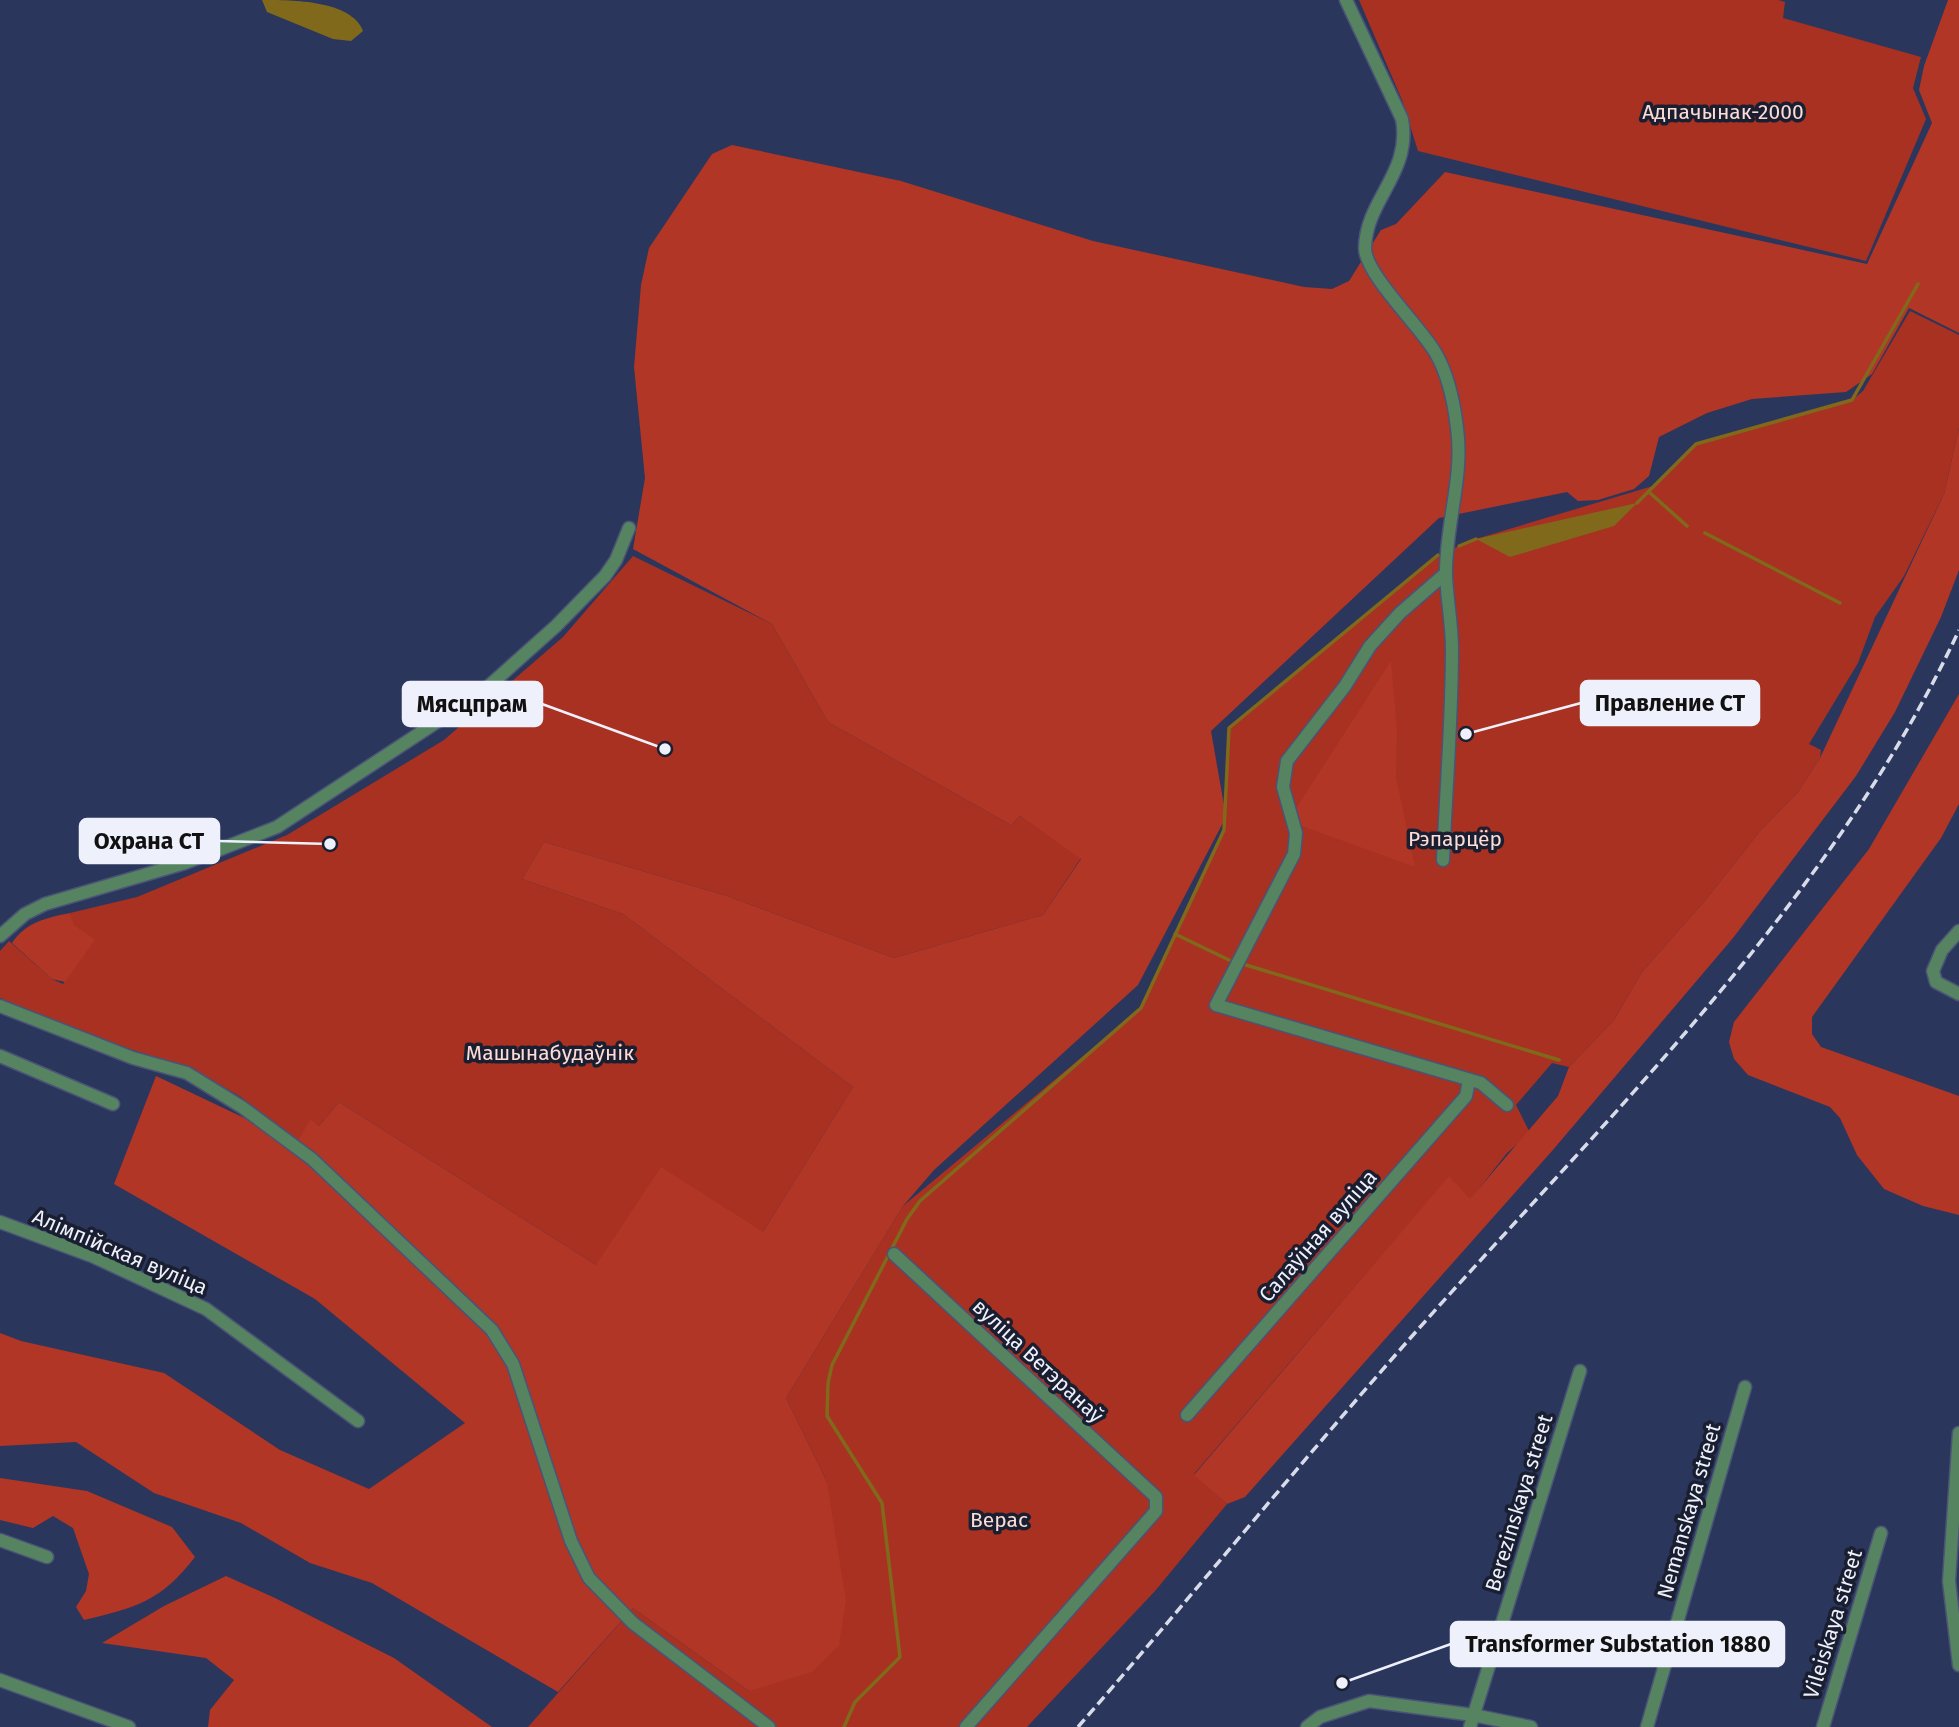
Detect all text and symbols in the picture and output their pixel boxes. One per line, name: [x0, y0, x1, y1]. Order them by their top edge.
park label: Адпачынак-2000: [1642, 99, 1804, 125]
callout: Правление СТ: [1581, 681, 1759, 725]
callout: Мясцпрам: [403, 682, 542, 726]
text: Правление СТ: [1595, 689, 1746, 717]
text: Мясцпрам: [417, 690, 527, 718]
callout: Охрана СТ: [80, 819, 219, 863]
park label: Рэпарцёр: [1408, 826, 1502, 852]
text: Охрана СТ: [94, 827, 205, 855]
park label: Машынабудаўнік: [466, 1040, 634, 1066]
street label: Салаўіная вуліца: [1253, 1165, 1383, 1307]
street label: Алімпійская вуліца: [29, 1203, 211, 1301]
street label: вуліца Ветэранаў: [967, 1294, 1109, 1429]
street label: Berezinskaya street: [1480, 1411, 1558, 1595]
street label: Nemanskaya street: [1652, 1420, 1727, 1602]
park label: Верас: [970, 1507, 1028, 1533]
street label: Vileiskaya street: [1798, 1546, 1868, 1702]
callout: Transformer Substation 1880: [1451, 1622, 1784, 1666]
text: Transformer Substation 1880: [1465, 1630, 1771, 1658]

